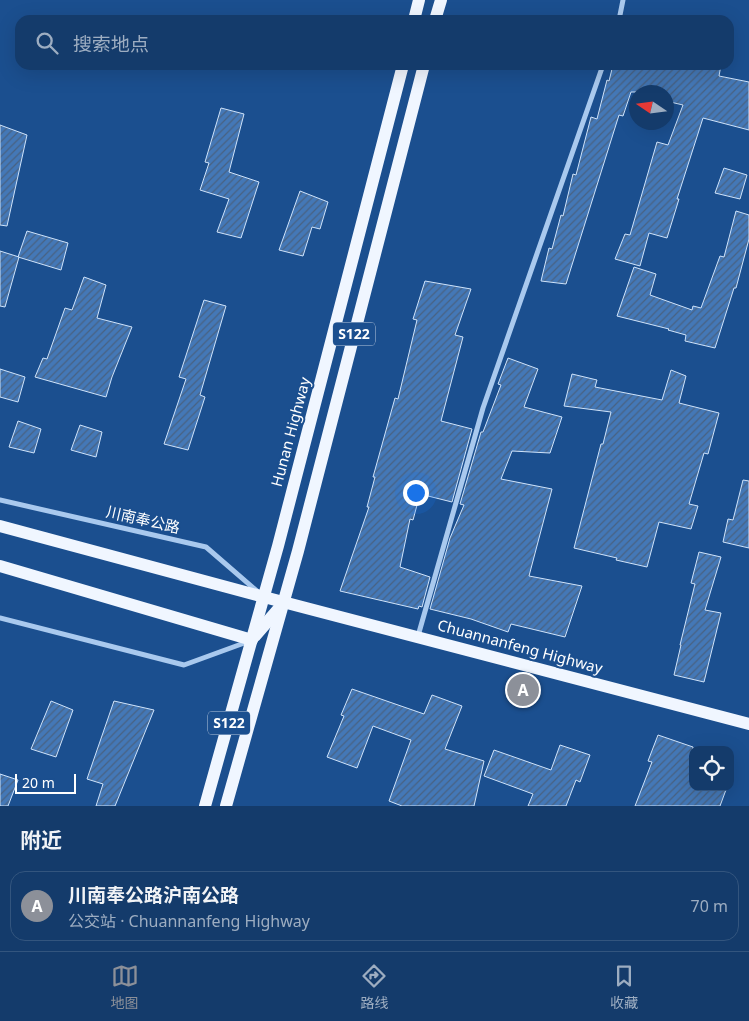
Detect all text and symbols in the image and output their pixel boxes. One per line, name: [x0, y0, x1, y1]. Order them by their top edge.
search box: [15, 15, 734, 70]
icon: search: [33, 29, 61, 57]
text: 搜索地点: [73, 31, 149, 57]
north arrow: [629, 85, 674, 130]
road number: S122: [333, 322, 375, 346]
street label: Hunan Highway: [266, 374, 314, 489]
your location: [403, 480, 429, 506]
street label: 川南奉公路: [104, 501, 182, 537]
street label: Chuannanfeng Highway: [436, 614, 605, 678]
pin: A: [507, 671, 539, 709]
road number: S122: [208, 711, 250, 734]
map controls: [689, 746, 734, 791]
button: locate: [689, 746, 734, 791]
scale bar: [15, 771, 76, 794]
text: 20 m: [22, 773, 55, 792]
text: 附近: [20, 826, 62, 854]
text: 川南奉公路沪南公路: [68, 882, 239, 908]
text: A: [31, 895, 43, 917]
text: 70 m: [691, 895, 728, 917]
text: 公交站 · Chuannanfeng Highway: [68, 910, 310, 932]
tab: 地图: [111, 962, 139, 1012]
tab: 路线: [360, 962, 388, 1012]
tab: 收藏: [610, 962, 638, 1012]

